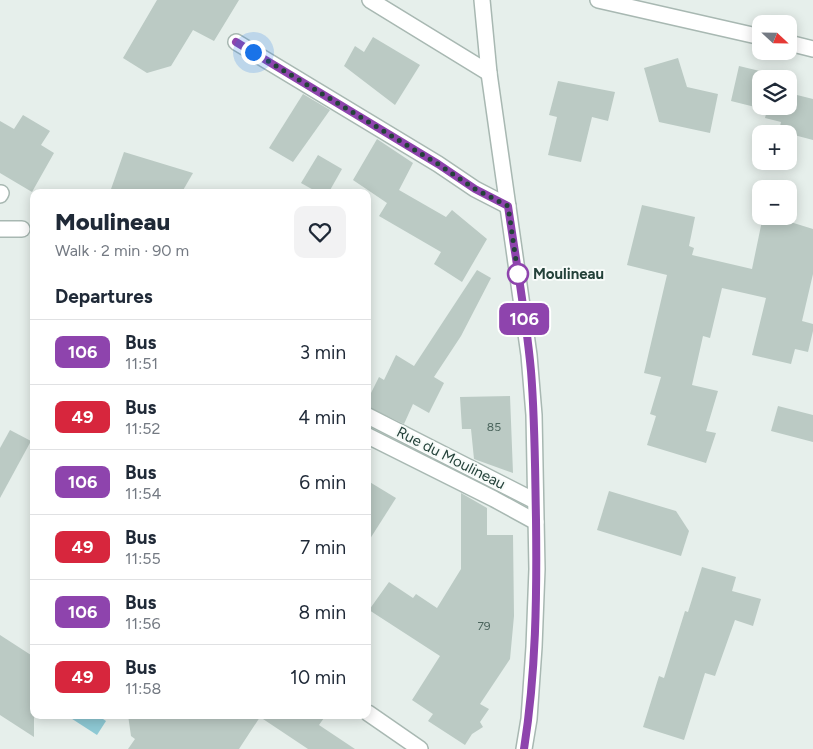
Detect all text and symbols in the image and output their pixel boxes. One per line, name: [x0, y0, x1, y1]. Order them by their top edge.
north arrow: [752, 15, 798, 60]
map controls: [752, 15, 797, 225]
your location: [241, 40, 266, 65]
button: layers: [752, 70, 797, 115]
button: +: [752, 125, 797, 170]
button: −: [752, 180, 797, 225]
button: heart: [294, 206, 346, 258]
text: Moulineau: [55, 207, 170, 236]
text: Walk · 2 min · 90 m: [55, 241, 189, 260]
marker: Moulineau: [507, 263, 529, 285]
place label: Moulineau: [533, 265, 604, 283]
text: Departures: [55, 285, 153, 308]
line badge: 106: [495, 303, 553, 335]
text: 106: [509, 308, 539, 330]
text: Bus: [125, 331, 156, 354]
text: 106: [68, 341, 97, 363]
text: 3 min: [300, 341, 346, 364]
text: 11:51: [125, 354, 158, 373]
text: Bus: [125, 396, 156, 419]
text: 49: [72, 406, 93, 428]
text: 4 min: [298, 406, 346, 429]
text: 11:52: [125, 419, 160, 438]
house number: 85: [487, 420, 501, 434]
street label: Rue du Moulineau: [394, 423, 508, 493]
text: Bus: [125, 461, 156, 484]
text: 106: [68, 471, 97, 493]
text: 6 min: [299, 471, 346, 494]
text: 11:54: [125, 484, 161, 503]
text: Bus: [125, 526, 156, 549]
text: 49: [72, 536, 93, 558]
text: 7 min: [300, 536, 346, 559]
text: 11:55: [125, 549, 161, 568]
text: Bus: [125, 591, 156, 614]
text: 106: [68, 601, 97, 623]
text: 8 min: [298, 601, 346, 624]
text: 11:56: [125, 614, 161, 633]
house number: 79: [477, 619, 491, 633]
text: Bus: [125, 656, 156, 679]
text: 49: [72, 666, 93, 688]
text: 10 min: [290, 666, 346, 689]
text: 11:58: [125, 679, 161, 698]

